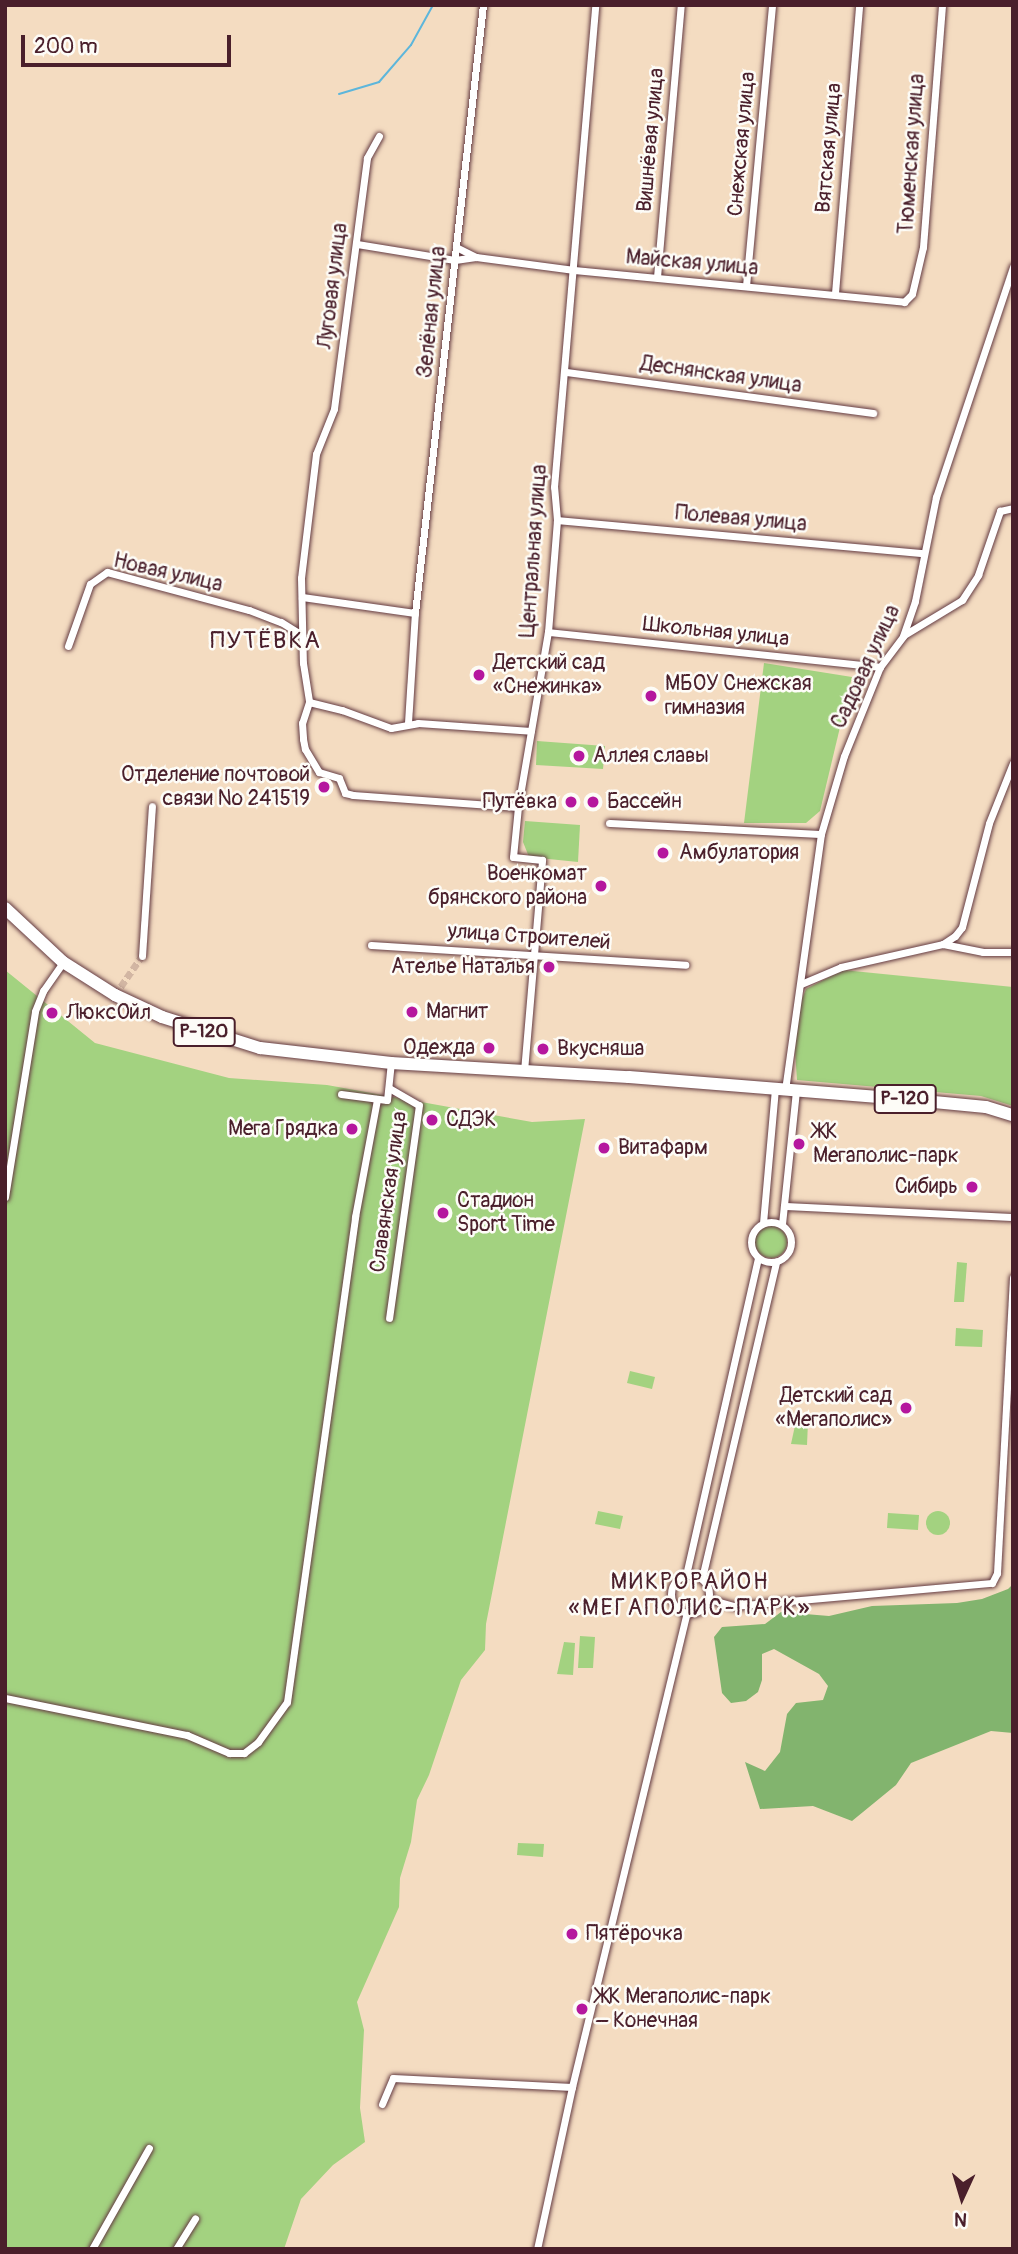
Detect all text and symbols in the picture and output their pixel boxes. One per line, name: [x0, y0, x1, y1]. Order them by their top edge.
scale bar: [24, 21, 234, 65]
text: 200 m: [34, 33, 98, 60]
street label: Вишнёвая улица: [632, 67, 670, 213]
street label: Снежская улица: [723, 71, 761, 217]
street label: Тюменская улица: [894, 73, 930, 235]
street label: Вятская улица: [811, 82, 847, 214]
street label: Луговая улица: [313, 222, 353, 350]
street label: Зелёная улица: [413, 245, 451, 379]
street label: Майская улица: [625, 245, 759, 281]
street label: Деснянская улица: [639, 351, 803, 399]
street label: Центральная улица: [515, 464, 553, 638]
street label: Полевая улица: [674, 501, 808, 537]
street label: Новая улица: [111, 548, 225, 598]
street label: Садовая улица: [826, 601, 906, 733]
street label: Школьная улица: [642, 612, 790, 652]
district label: ПУТЁВКА: [211, 627, 321, 655]
place label: Детский сад «Снежинка»: [493, 650, 605, 700]
marker: Детский сад «Снежинка»: [471, 667, 487, 683]
place label: МБОУ Снежская гимназия: [665, 671, 812, 721]
marker: МБОУ Снежская гимназия: [643, 688, 659, 704]
place label: Аллея славы: [593, 743, 709, 769]
marker: Аллея славы: [571, 748, 587, 764]
place label: Отделение почтовой связи № 241519: [121, 762, 310, 812]
marker: Отделение почтовой связи № 241519: [316, 779, 332, 795]
place label: Путёвка: [483, 789, 557, 815]
place label: Бассейн: [607, 789, 682, 815]
marker: Путёвка: [563, 794, 579, 810]
marker: Бассейн: [585, 794, 601, 810]
place label: Амбулатория: [679, 840, 799, 866]
marker: Амбулатория: [653, 843, 673, 863]
place label: Военкомат брянского района: [428, 861, 587, 911]
marker: Военкомат брянского района: [593, 878, 609, 894]
street label: улица Строителей: [447, 919, 611, 955]
place label: Ателье Наталья: [391, 954, 535, 980]
marker: Ателье Наталья: [541, 959, 557, 975]
place label: Магнит: [426, 999, 488, 1025]
place label: ЛюксОйл: [66, 1000, 151, 1026]
marker: Магнит: [404, 1004, 420, 1020]
marker: ЛюксОйл: [44, 1005, 60, 1021]
road number: Р-120: [172, 1016, 235, 1048]
place label: Одежда: [403, 1035, 475, 1061]
place label: Вкусняша: [557, 1036, 644, 1062]
marker: Одежда: [481, 1040, 497, 1056]
marker: Вкусняша: [535, 1041, 551, 1057]
road number: Р-120: [874, 1084, 936, 1114]
place label: СДЭК: [446, 1107, 496, 1133]
street label: Славянская улица: [365, 1110, 413, 1274]
marker: СДЭК: [424, 1112, 440, 1128]
place label: Мега Грядка: [228, 1116, 338, 1142]
place label: ЖК Мегаполис-парк: [813, 1119, 959, 1169]
marker: Мега Грядка: [344, 1121, 360, 1137]
place label: Витафарм: [618, 1135, 708, 1161]
marker: ЖК Мегаполис-парк: [791, 1136, 807, 1152]
marker: Витафарм: [596, 1140, 612, 1156]
place label: Сибирь: [895, 1174, 958, 1200]
marker: Сибирь: [964, 1179, 980, 1195]
place label: Стадион Sport Time: [457, 1188, 555, 1238]
marker: Стадион Sport Time: [435, 1205, 451, 1221]
place label: Детский сад «Мегаполис»: [775, 1383, 892, 1433]
marker: Детский сад «Мегаполис»: [898, 1400, 914, 1416]
district label: МИКРОРАЙОН «МЕГАПОЛИС-ПАРК»: [571, 1568, 809, 1622]
place label: Пятёрочка: [586, 1921, 683, 1947]
marker: Пятёрочка: [564, 1926, 580, 1942]
place label: ЖК Мегаполис-парк – Конечная: [596, 1984, 771, 2034]
marker: ЖК Мегаполис-парк – Конечная: [574, 2001, 590, 2017]
north arrow: [927, 2163, 997, 2233]
text: N: [953, 2207, 968, 2231]

